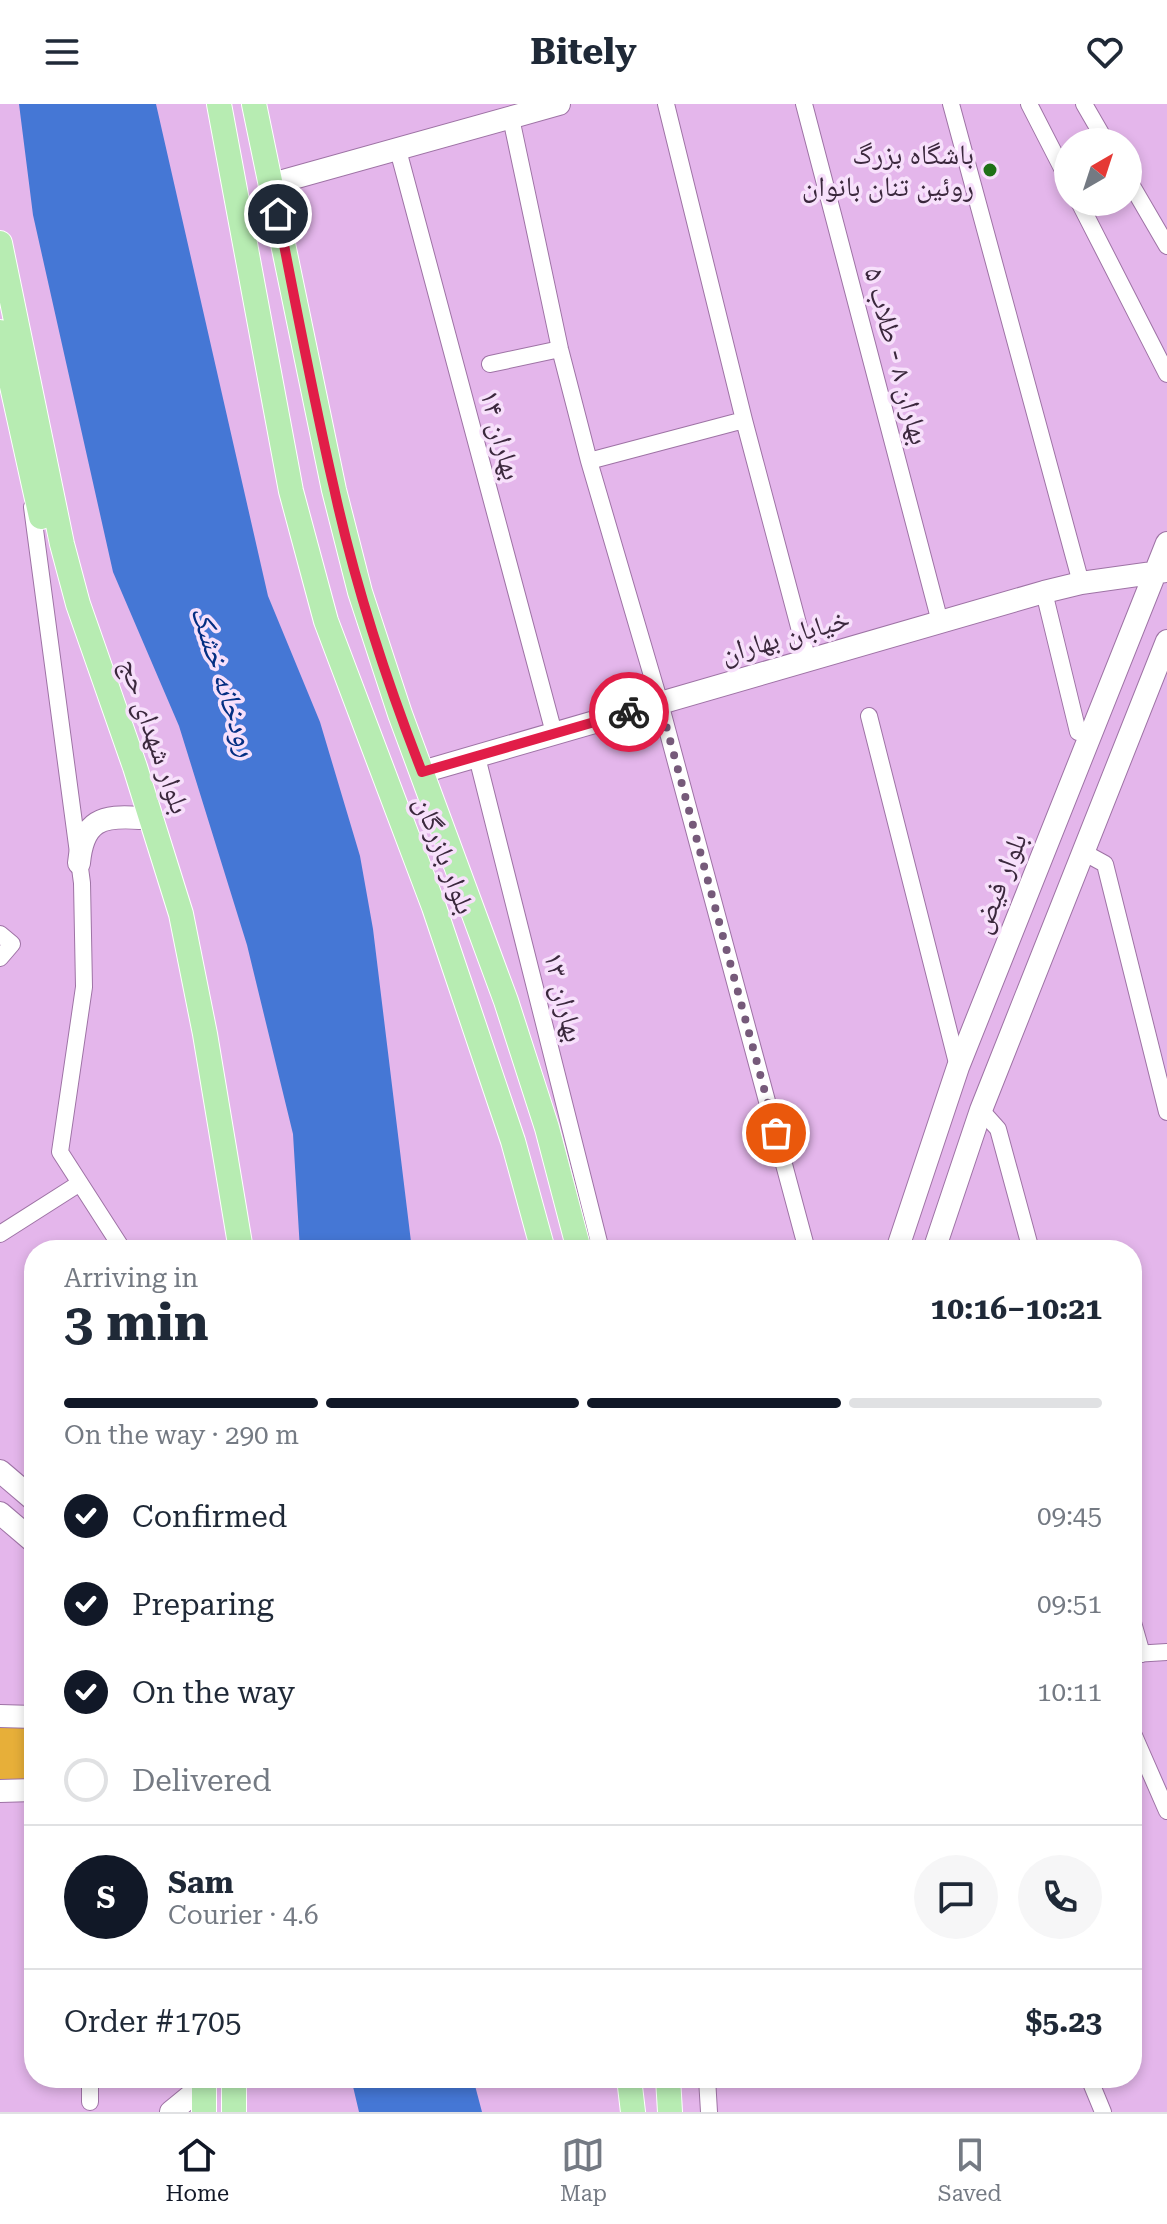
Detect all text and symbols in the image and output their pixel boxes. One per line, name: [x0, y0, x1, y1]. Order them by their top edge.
icon: menu: [40, 30, 84, 74]
icon: heart: [1083, 30, 1127, 74]
text: Bitely: [530, 31, 637, 73]
north arrow: [1054, 128, 1142, 216]
map controls: [1054, 128, 1142, 216]
place label: باشگاه بزرگ روئین تنان بانوان: [802, 138, 974, 204]
marker: باشگاه بزرگ روئین تنان بانوان: [981, 161, 999, 179]
pin: [244, 180, 312, 248]
icon: home: [256, 192, 300, 236]
street label: بهاران ۸ - طلاب ۵: [857, 264, 937, 448]
street label: بهاران ۱۴: [473, 387, 529, 483]
water label: رودخانه خشک: [184, 601, 266, 761]
street label: خیابان بهاران: [717, 602, 853, 670]
street label: بلوار شهدای حج: [112, 654, 197, 818]
courier: [589, 672, 669, 752]
icon: bike: [607, 690, 651, 734]
street label: بلوار بازرگان: [407, 791, 483, 919]
street label: بلوار فیض: [964, 828, 1035, 938]
street label: بهاران ۱۳: [537, 949, 591, 1045]
pin: [742, 1099, 810, 1167]
icon: bag: [754, 1111, 798, 1155]
text: Arriving in: [64, 1263, 198, 1293]
text: 10:16–10:21: [930, 1291, 1102, 1326]
text: 3 min: [64, 1292, 209, 1353]
text: On the way · 290 m: [64, 1420, 299, 1450]
icon: check: [64, 1494, 108, 1538]
text: Confirmed: [132, 1499, 287, 1534]
text: 09:45: [1037, 1501, 1102, 1531]
icon: check: [64, 1582, 108, 1626]
text: Preparing: [132, 1587, 274, 1622]
text: 09:51: [1037, 1589, 1102, 1619]
icon: check: [64, 1670, 108, 1714]
text: On the way: [132, 1675, 295, 1710]
text: 10:11: [1037, 1677, 1102, 1707]
text: Delivered: [132, 1763, 271, 1798]
button: chat: [914, 1855, 998, 1939]
button: phone: [1018, 1855, 1102, 1939]
text: Sam: [168, 1865, 234, 1900]
text: S: [97, 1880, 115, 1915]
text: Courier · 4.6: [168, 1900, 318, 1930]
text: Order #1705: [64, 2004, 242, 2039]
text: $5.23: [1025, 2004, 1102, 2039]
tab: Home: [165, 2133, 229, 2206]
tab: Map: [560, 2133, 607, 2206]
tab: Saved: [938, 2133, 1002, 2206]

